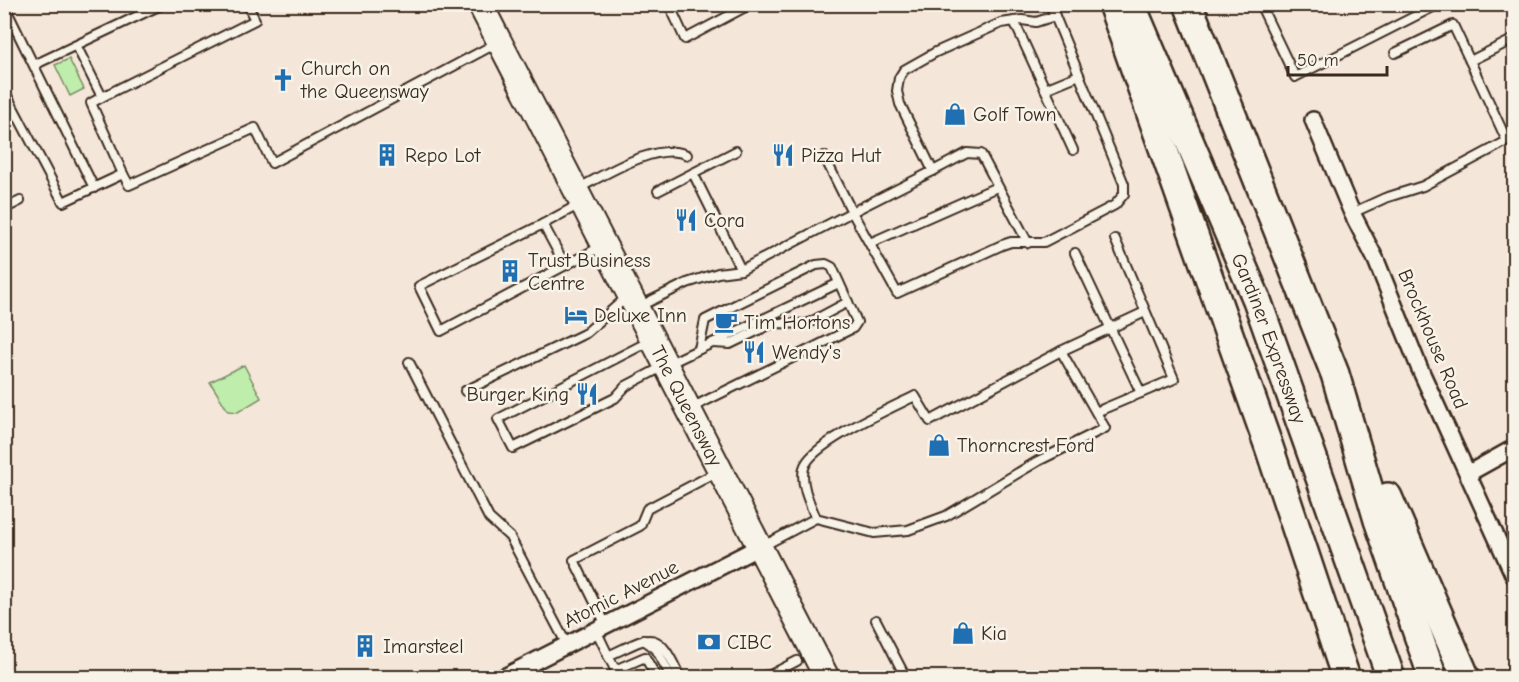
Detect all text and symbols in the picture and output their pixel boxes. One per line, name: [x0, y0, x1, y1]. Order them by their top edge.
scale bar: [1288, 39, 1387, 77]
text: 50 m: [1297, 50, 1339, 71]
place label: Church on the Queensway: [300, 57, 429, 103]
church icon: Church on the Queensway: [270, 67, 296, 93]
shop icon: Golf Town: [942, 101, 968, 127]
place label: Golf Town: [973, 103, 1057, 126]
building icon: Repo Lot: [374, 142, 400, 168]
restaurant icon: Pizza Hut: [770, 142, 796, 168]
place label: Repo Lot: [405, 144, 482, 167]
place label: Pizza Hut: [801, 144, 882, 167]
restaurant icon: Cora: [673, 207, 699, 233]
place label: Cora: [704, 209, 745, 232]
place label: Trust Business Centre: [528, 249, 651, 295]
street label: Gardiner Expressway: [1227, 250, 1311, 427]
building icon: Trust Business Centre: [497, 258, 523, 284]
street label: Brockhouse Road: [1393, 266, 1473, 412]
hotel icon: Deluxe Inn: [563, 302, 589, 328]
place label: Deluxe Inn: [594, 304, 687, 327]
cafe icon: Tim Hortons: [713, 309, 739, 335]
place label: Tim Hortons: [744, 311, 850, 334]
restaurant icon: Wendy's: [741, 339, 767, 365]
place label: Wendy's: [772, 341, 841, 364]
street label: The Queensway: [646, 342, 728, 470]
restaurant icon: Burger King: [574, 381, 600, 407]
place label: Burger King: [466, 383, 569, 406]
shop icon: Thorncrest Ford: [926, 432, 952, 458]
place label: Thorncrest Ford: [957, 434, 1095, 457]
street label: Atomic Avenue: [560, 555, 682, 633]
shop icon: Kia: [950, 620, 976, 646]
place label: Kia: [981, 622, 1007, 645]
bank icon: CIBC: [696, 629, 722, 655]
place label: CIBC: [727, 631, 772, 654]
building icon: Imarsteel: [352, 633, 378, 659]
place label: Imarsteel: [383, 635, 464, 658]

